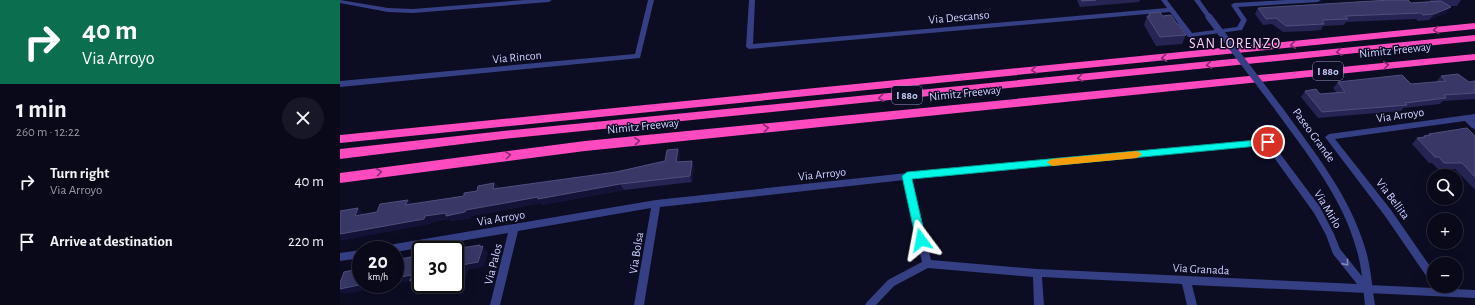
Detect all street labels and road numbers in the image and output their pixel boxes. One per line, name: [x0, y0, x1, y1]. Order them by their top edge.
street label: Via Descanso: [928, 8, 990, 26]
street label: Nimitz Freeway: [1358, 40, 1432, 61]
street label: Via Rincon: [492, 49, 542, 65]
road number: I 880: [1313, 62, 1343, 80]
street label: Nimitz Freeway: [928, 83, 1002, 104]
road number: I 880: [892, 86, 922, 104]
street label: Paseo Grande: [1291, 106, 1337, 164]
street label: Via Arroyo: [1375, 106, 1425, 125]
street label: Nimitz Freeway: [606, 116, 680, 137]
street label: Via Arroyo: [797, 165, 847, 183]
street label: Via Bellita: [1374, 177, 1412, 222]
street label: Via Mirlo: [1312, 188, 1344, 230]
street label: Via Arroyo: [476, 208, 526, 229]
street label: Via Bolsa: [627, 231, 645, 275]
street label: Via Palos: [482, 242, 504, 286]
street label: Via Granada: [1172, 262, 1230, 277]

